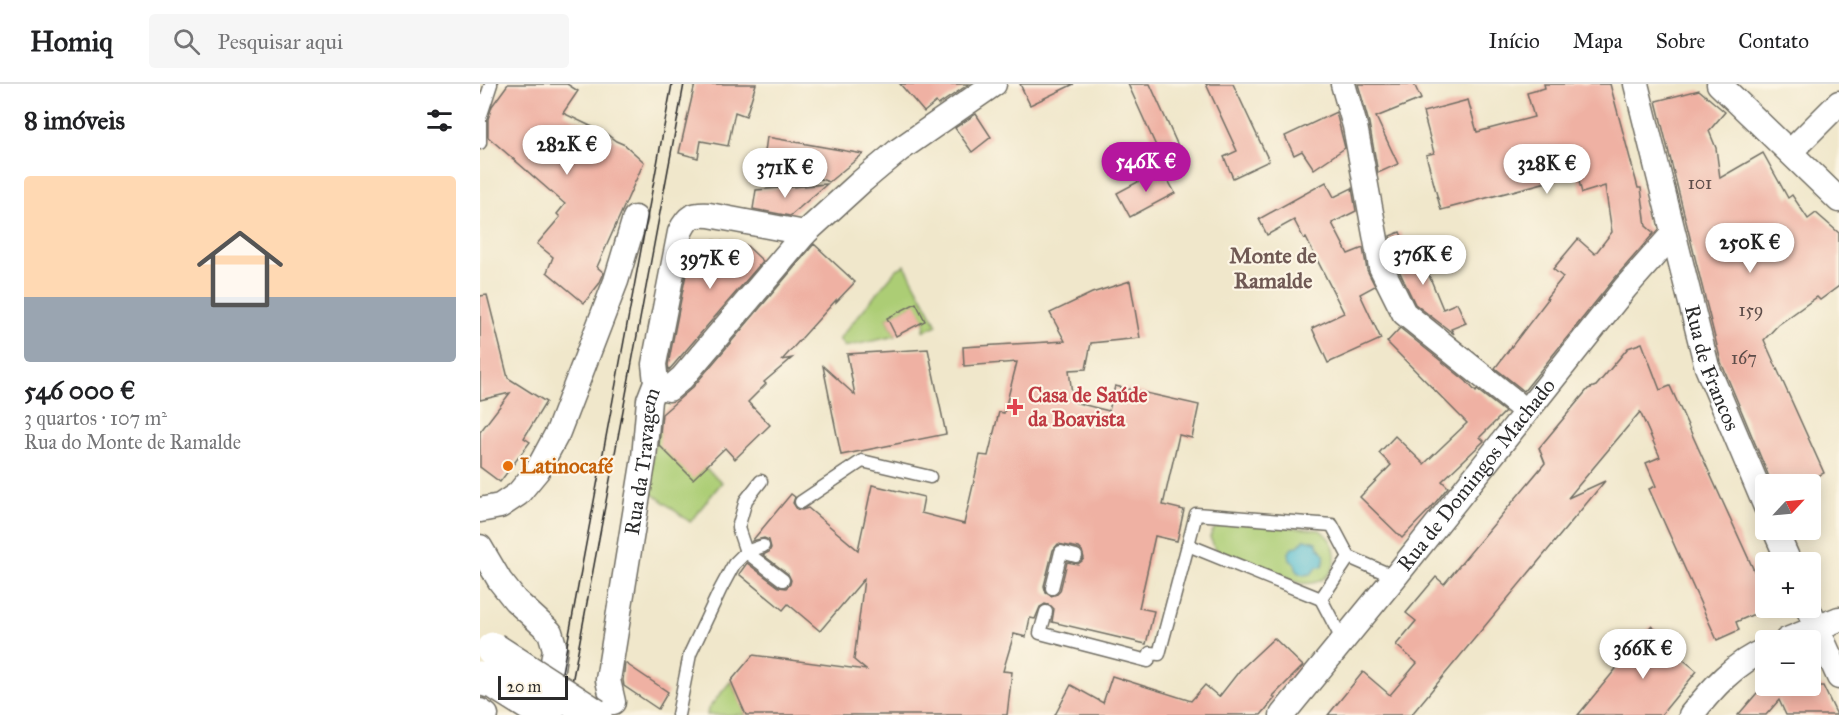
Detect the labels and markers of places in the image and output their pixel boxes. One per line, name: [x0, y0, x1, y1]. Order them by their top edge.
pin: 282K €: [518, 125, 616, 176]
pin: 546K €: [1097, 142, 1195, 193]
pin: 328K €: [1498, 144, 1596, 195]
pin: 371K €: [736, 148, 834, 199]
pin: 250K €: [1701, 223, 1799, 274]
pin: 376K €: [1374, 235, 1472, 286]
pin: 397K €: [661, 239, 759, 290]
place label: Casa de Saúde da Boavista: [1028, 382, 1148, 432]
marker: Casa de Saúde da Boavista: [1006, 398, 1024, 416]
place label: Latinocafé: [520, 453, 613, 479]
marker: Latinocafé: [501, 459, 515, 473]
pin: 366K €: [1594, 629, 1692, 680]

